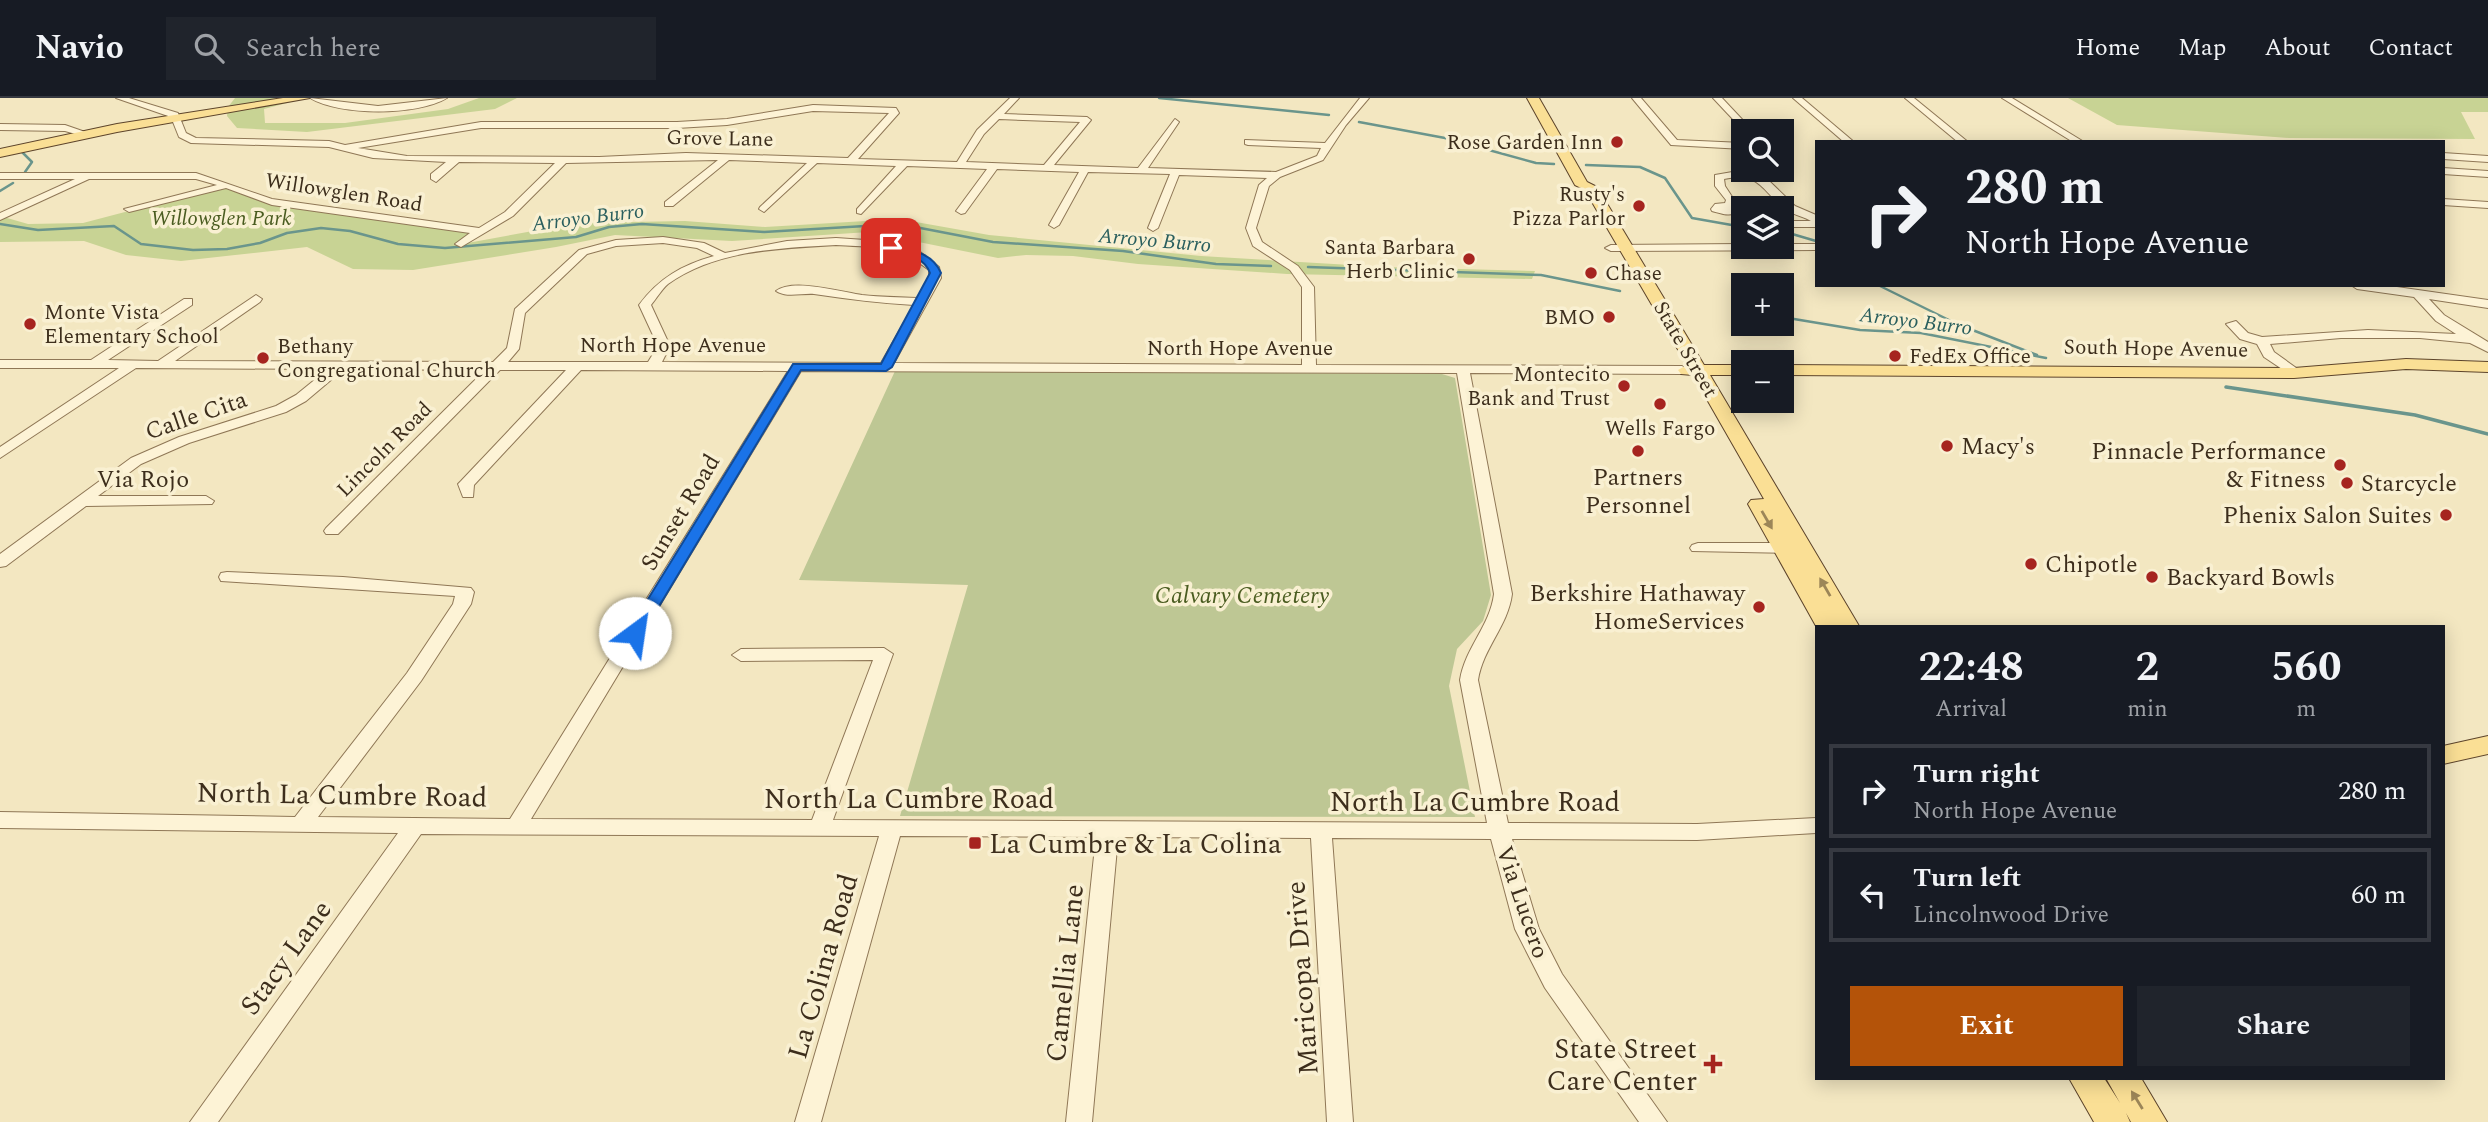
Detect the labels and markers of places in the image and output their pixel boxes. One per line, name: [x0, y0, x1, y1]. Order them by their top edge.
place label: Rose Garden Inn: [1447, 127, 1603, 159]
marker: Rose Garden Inn: [1609, 134, 1625, 150]
place label: Rusty's Pizza Parlor: [1512, 179, 1625, 235]
marker: Rusty's Pizza Parlor: [1631, 198, 1647, 214]
pin: [861, 218, 921, 278]
place label: Santa Barbara Herb Clinic: [1325, 232, 1456, 288]
marker: Santa Barbara Herb Clinic: [1461, 251, 1477, 267]
place label: Chase: [1605, 258, 1662, 290]
marker: Chase: [1583, 265, 1599, 281]
place label: Monte Vista Elementary School: [44, 297, 219, 353]
place label: BMO: [1544, 302, 1595, 334]
marker: BMO: [1601, 309, 1617, 325]
marker: Monte Vista Elementary School: [22, 316, 38, 332]
place label: Bethany Congregational Church: [277, 331, 496, 387]
place label: FedEx Office: [1909, 341, 2031, 373]
marker: FedEx Office: [1887, 348, 1903, 364]
marker: Bethany Congregational Church: [255, 350, 271, 366]
place label: Montecito Bank and Trust: [1467, 359, 1610, 415]
marker: Montecito Bank and Trust: [1616, 378, 1632, 394]
marker: Wells Fargo: [1652, 396, 1668, 412]
place label: Wells Fargo: [1605, 413, 1715, 445]
place label: Macy's: [1961, 429, 2035, 465]
place label: Pinnacle Performance & Fitness: [2091, 434, 2326, 498]
marker: Macy's: [1939, 438, 1955, 454]
marker: Partners Personnel: [1630, 443, 1646, 459]
marker: Pinnacle Performance & Fitness: [2332, 457, 2348, 473]
place label: Partners Personnel: [1585, 460, 1691, 524]
place label: Starcycle: [2361, 466, 2457, 502]
marker: Starcycle: [2339, 475, 2355, 491]
place label: Phenix Salon Suites: [2223, 498, 2432, 534]
marker: Phenix Salon Suites: [2438, 507, 2454, 523]
place label: Chipotle: [2045, 547, 2138, 583]
marker: Chipotle: [2023, 556, 2039, 572]
place label: Backyard Bowls: [2166, 560, 2335, 596]
marker: Backyard Bowls: [2144, 569, 2160, 585]
place label: Berkshire Hathaway HomeServices: [1530, 576, 1746, 640]
marker: Berkshire Hathaway HomeServices: [1751, 599, 1767, 615]
place label: La Cumbre & La Colina: [989, 823, 1282, 866]
marker: La Cumbre & La Colina: [967, 835, 983, 851]
place label: State Street Care Center: [1547, 1028, 1697, 1103]
marker: State Street Care Center: [1703, 1054, 1723, 1074]

